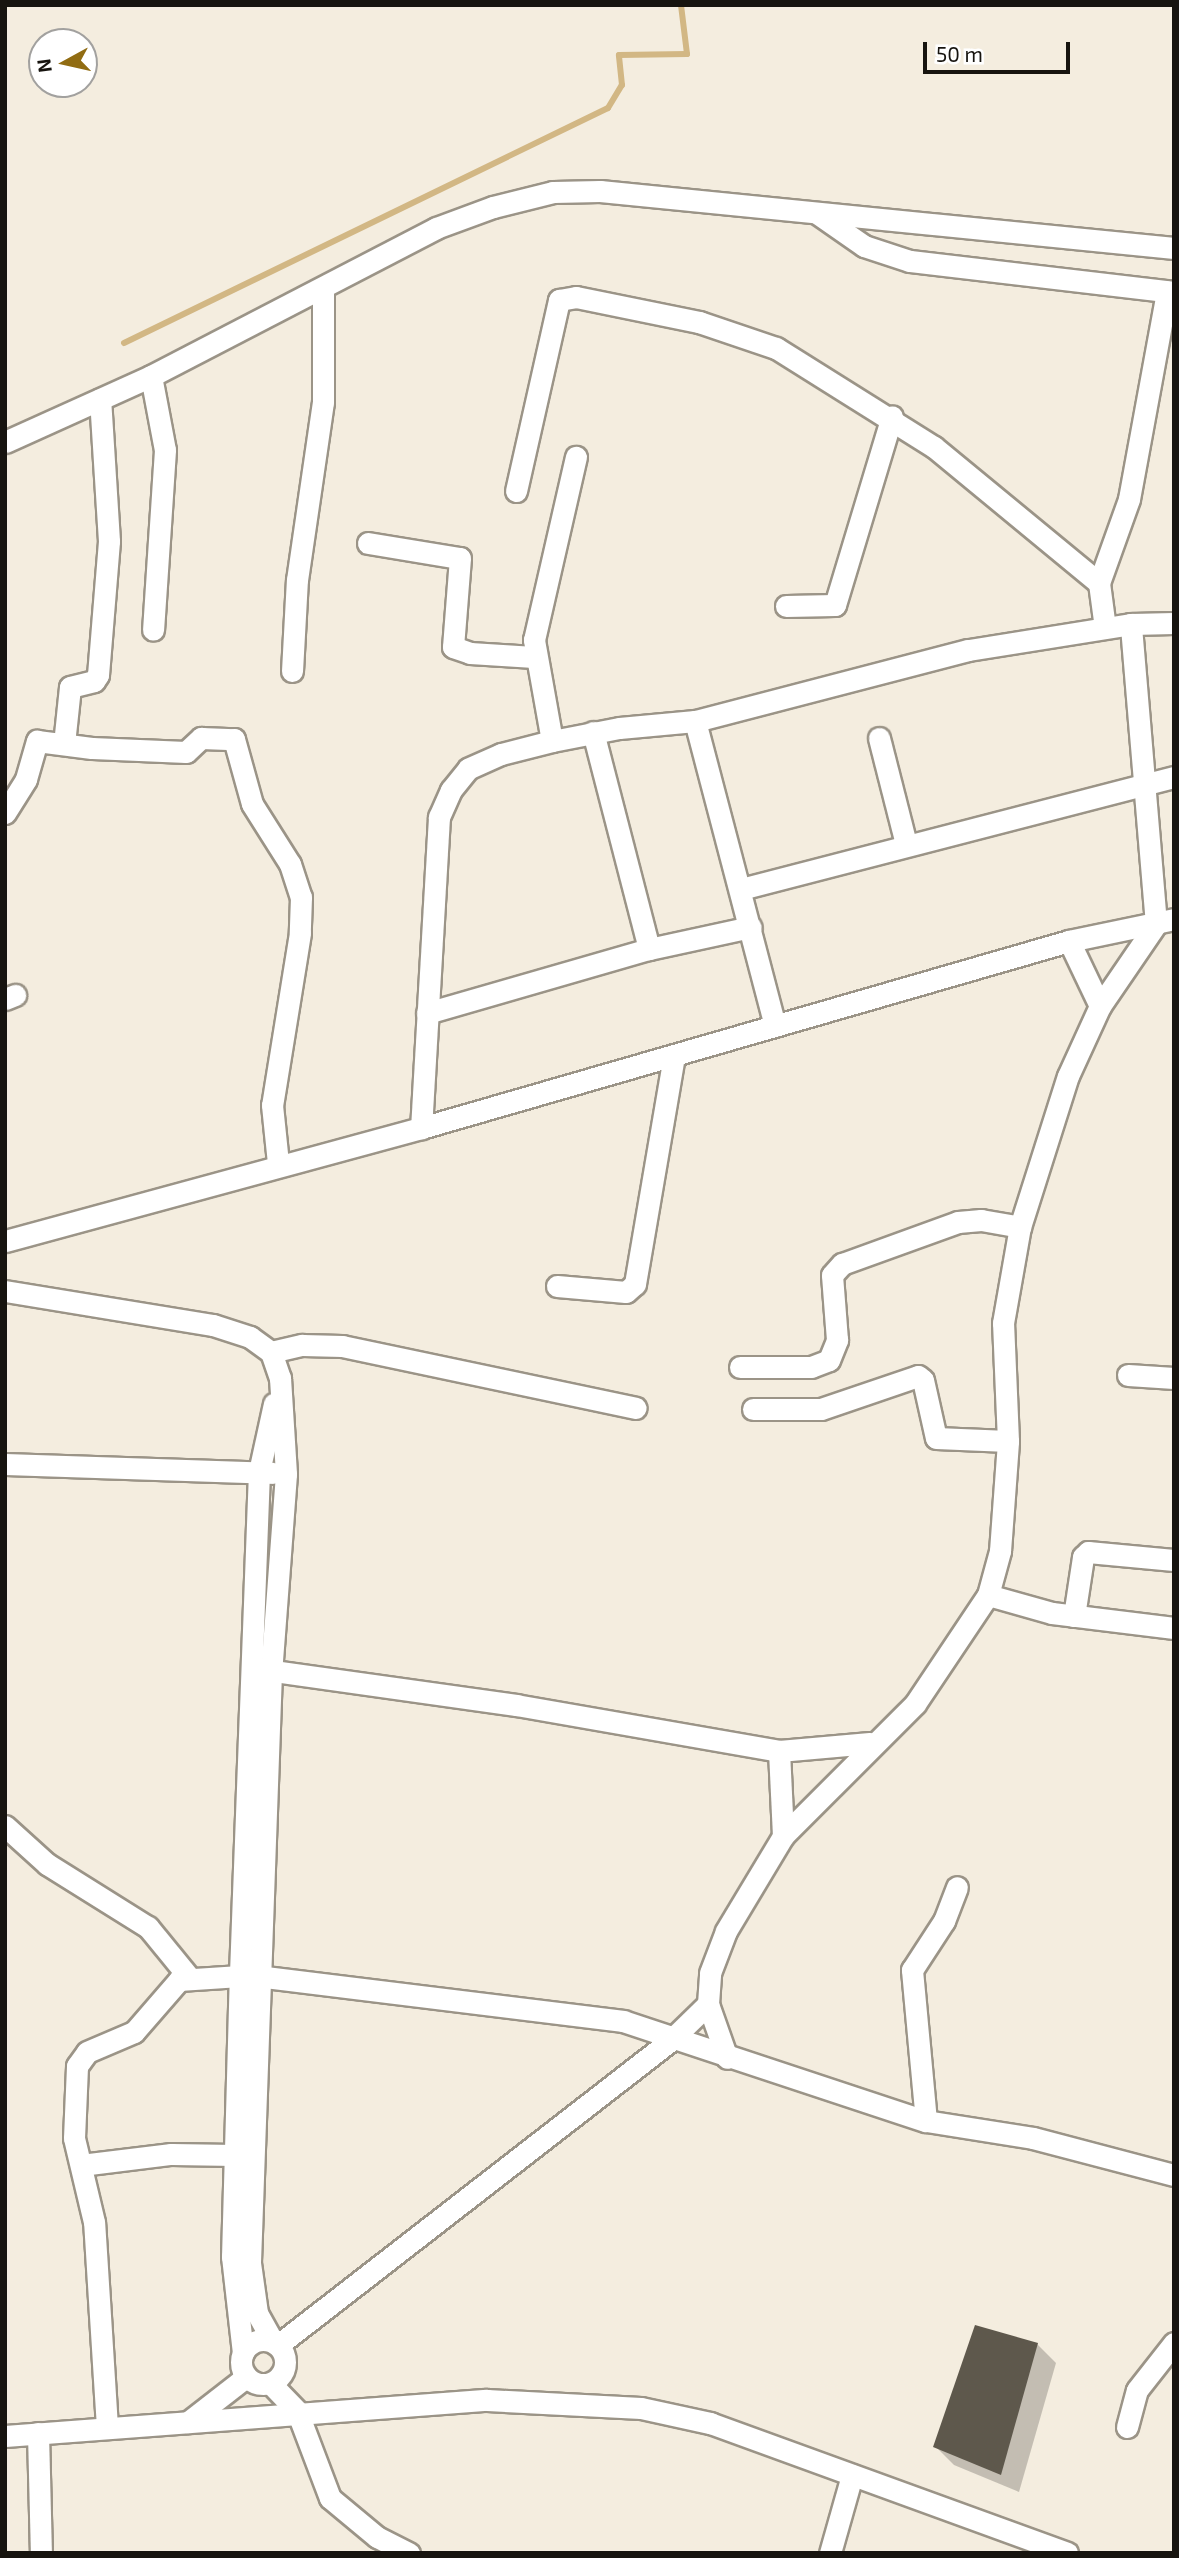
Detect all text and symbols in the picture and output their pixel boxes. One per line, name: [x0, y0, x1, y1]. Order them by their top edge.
north arrow: [28, 28, 98, 98]
scale bar: [927, 28, 1074, 72]
text: 50 m: [936, 41, 983, 66]
text: N: [31, 57, 56, 74]

